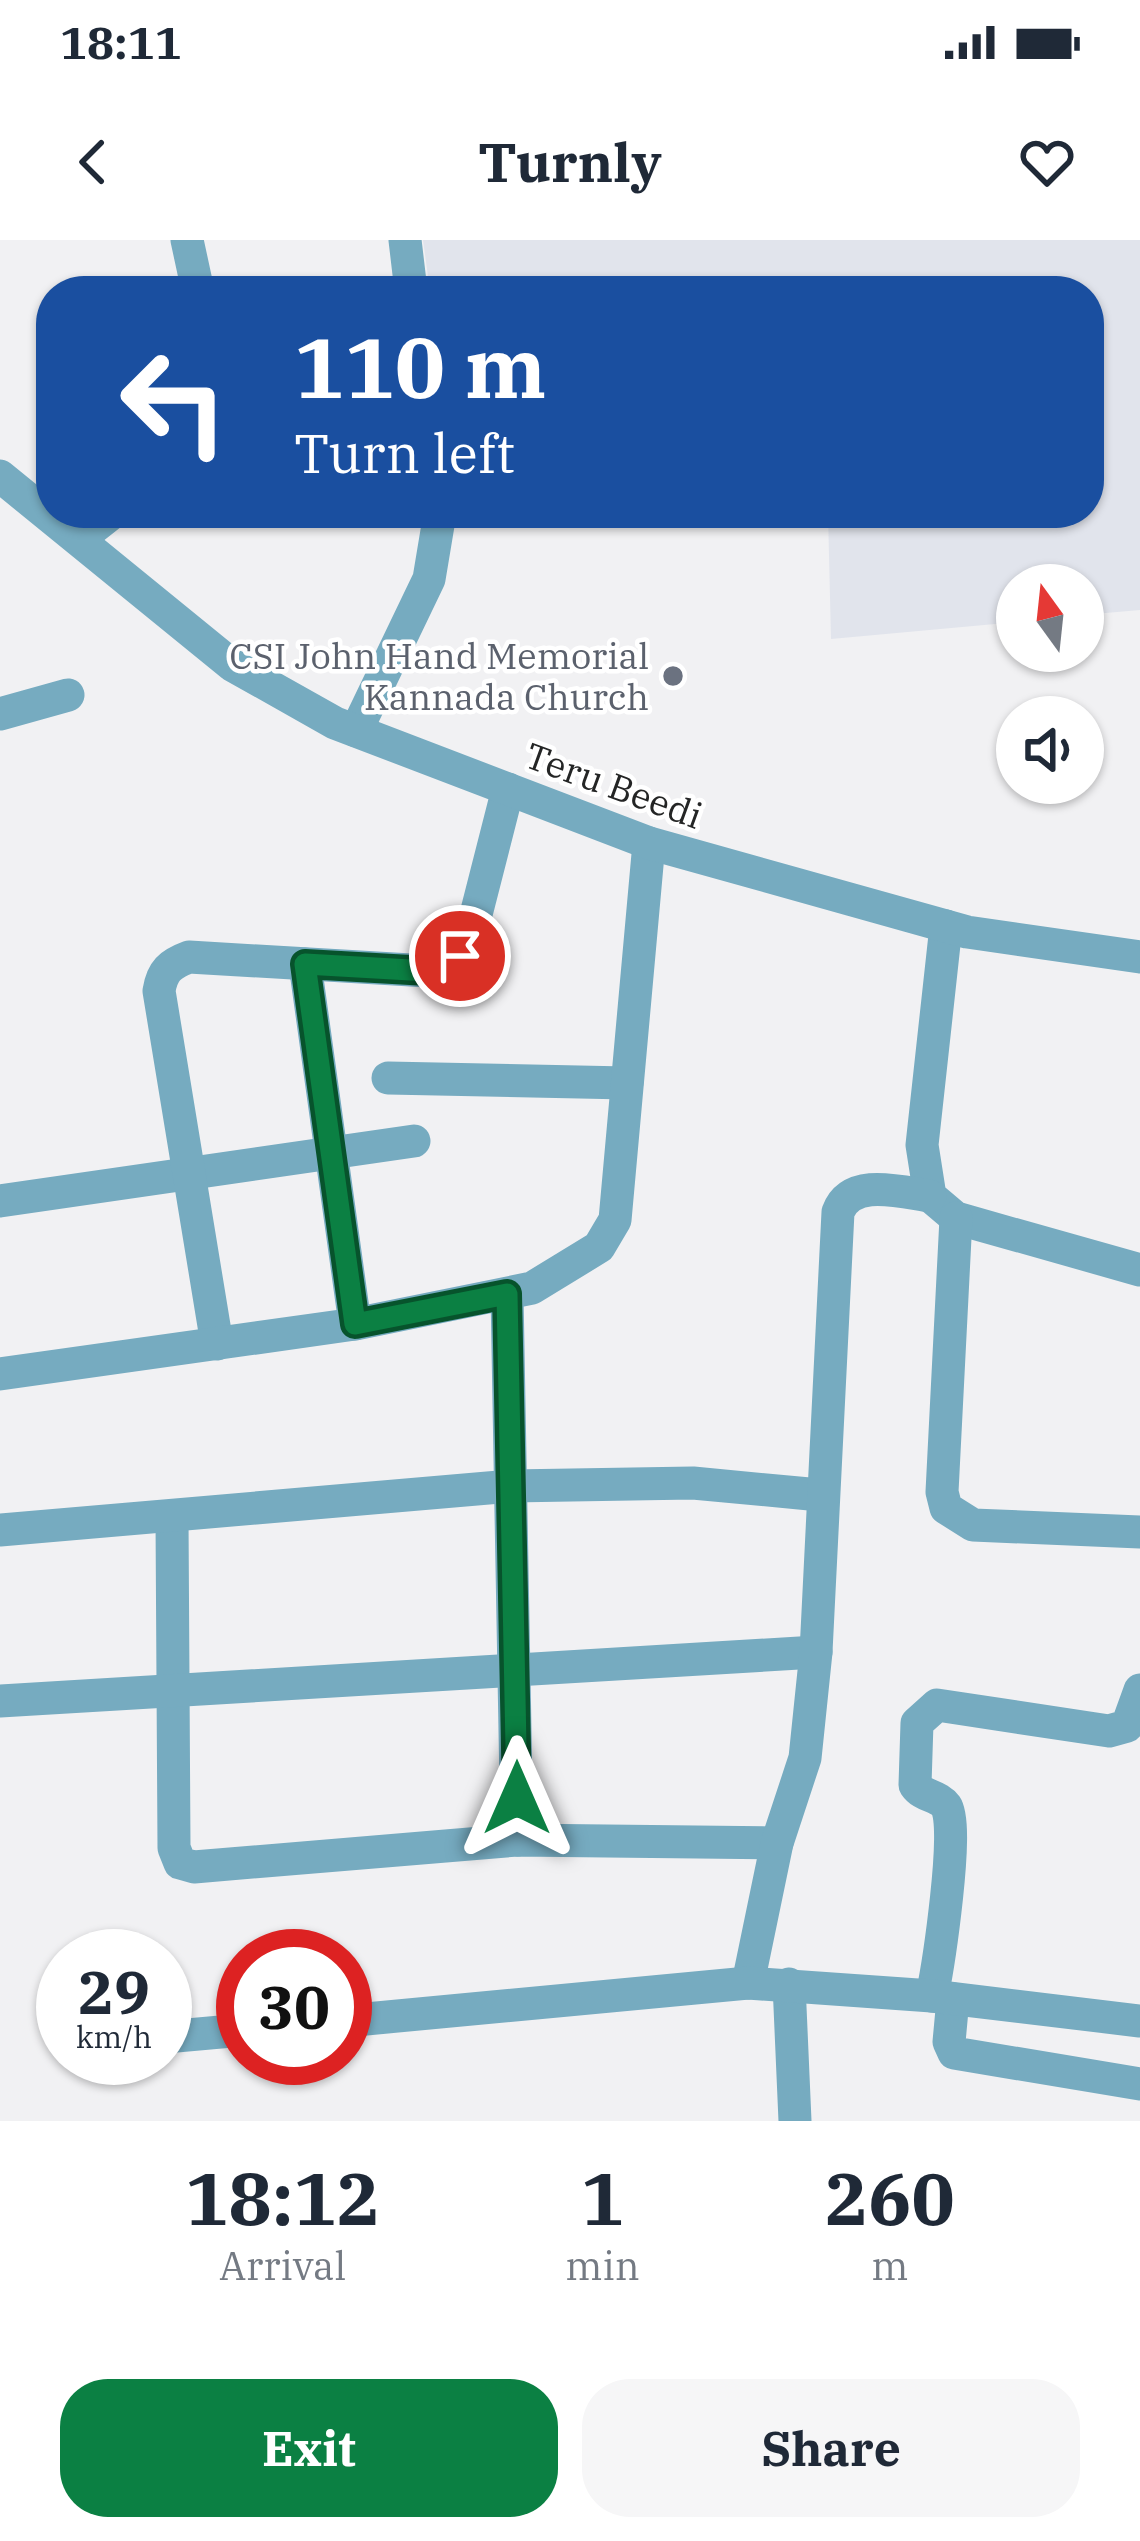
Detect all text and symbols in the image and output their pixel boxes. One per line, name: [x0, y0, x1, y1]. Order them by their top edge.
text: 18:11: [60, 13, 182, 71]
text: Turnly: [478, 127, 662, 197]
icon: back: [60, 129, 126, 195]
icon: heart: [1014, 129, 1080, 195]
text: 110 m: [294, 312, 546, 421]
icon: left: [96, 324, 252, 480]
text: Turn left: [294, 418, 515, 488]
north arrow: [996, 564, 1104, 672]
map controls: [996, 564, 1104, 804]
place label: CSI John Hand Memorial Kannada Church: [229, 632, 649, 720]
marker: CSI John Hand Memorial Kannada Church: [660, 663, 686, 689]
button: sound: [996, 696, 1104, 804]
street label: Teru Beedi: [519, 731, 709, 839]
pin: [409, 905, 511, 1007]
icon: arrive: [427, 923, 493, 989]
position arrow: [454, 1735, 580, 1861]
speed limit sign: 30: [216, 1929, 372, 2085]
text: 29: [78, 1952, 150, 2031]
text: km/h: [76, 2017, 152, 2056]
text: 18:12: [185, 2151, 380, 2245]
text: 1: [581, 2151, 624, 2245]
text: 260: [825, 2151, 955, 2245]
text: Arrival: [219, 2240, 346, 2291]
text: min: [565, 2240, 640, 2291]
text: m: [871, 2240, 908, 2291]
button: Exit: [60, 2379, 558, 2517]
button: Share: [582, 2379, 1080, 2517]

